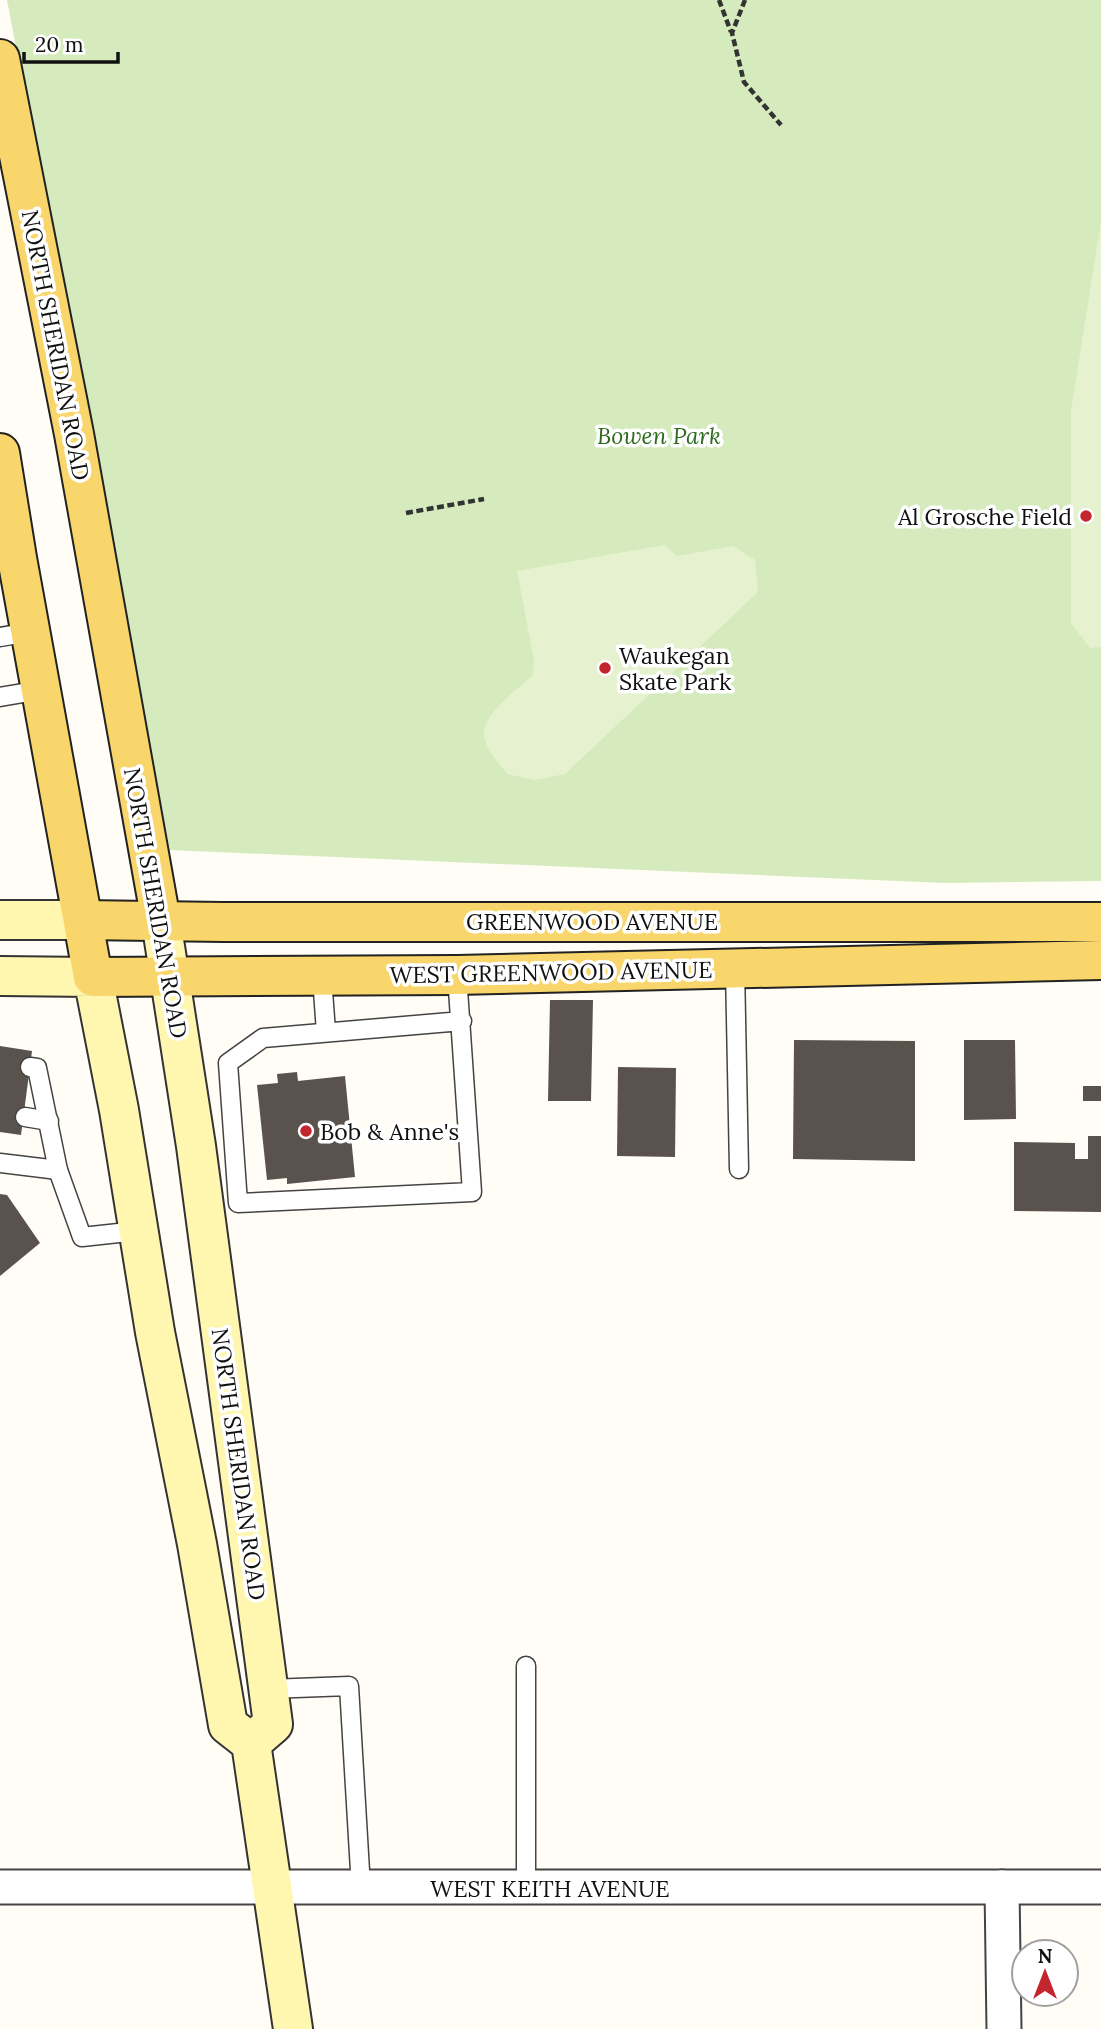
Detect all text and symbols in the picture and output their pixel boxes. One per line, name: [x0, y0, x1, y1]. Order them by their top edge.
scale bar: [24, 21, 119, 65]
text: 20 m: [35, 31, 84, 58]
street label: NORTH SHERIDAN ROAD: [16, 207, 96, 483]
park label: Bowen Park: [597, 421, 721, 450]
place label: Al Grosche Field: [897, 502, 1072, 531]
marker: Al Grosche Field: [1078, 508, 1094, 524]
place label: Waukegan Skate Park: [619, 641, 732, 696]
marker: Waukegan Skate Park: [597, 660, 613, 676]
street label: NORTH SHERIDAN ROAD: [118, 765, 194, 1041]
street label: GREENWOOD AVENUE: [466, 907, 718, 936]
street label: WEST GREENWOOD AVENUE: [389, 955, 713, 989]
place label: Bob & Anne's: [320, 1117, 459, 1146]
marker: Bob & Anne's: [298, 1123, 314, 1139]
street label: NORTH SHERIDAN ROAD: [206, 1326, 272, 1602]
street label: WEST KEITH AVENUE: [430, 1874, 670, 1903]
north arrow: [1010, 1938, 1080, 2008]
text: N: [1038, 1944, 1053, 1968]

